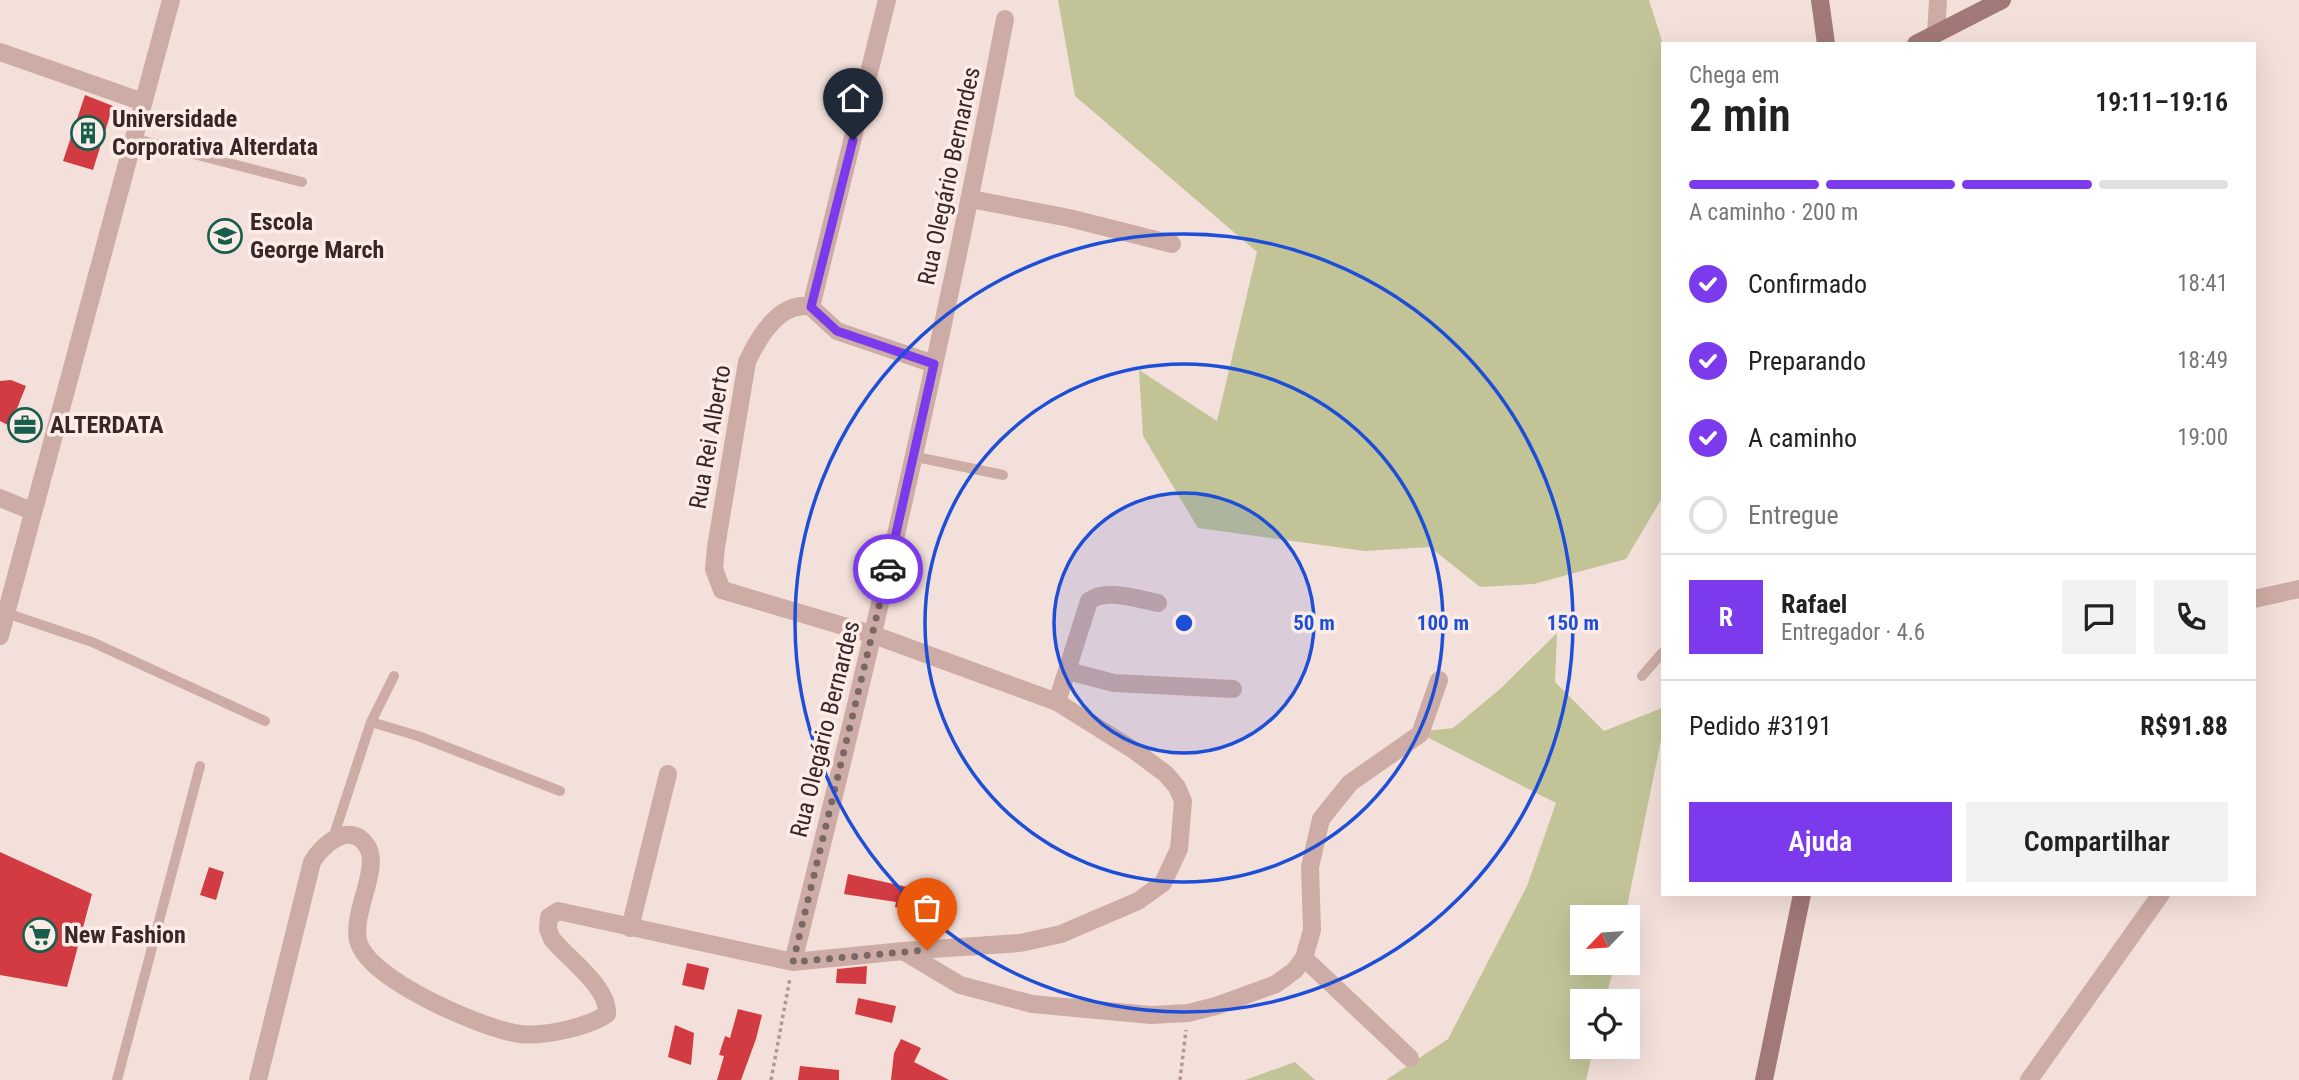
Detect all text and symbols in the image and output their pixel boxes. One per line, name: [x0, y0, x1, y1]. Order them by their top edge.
text: Chega em: [1689, 62, 1780, 89]
street label: Rua Olegário Bernardes: [912, 64, 986, 288]
pin: [823, 68, 883, 140]
icon: home: [834, 79, 872, 117]
text: 19:11–19:16: [2095, 87, 2228, 117]
text: 2 min: [1689, 88, 1791, 142]
place label: Universidade Corporativa Alterdata: [112, 105, 318, 161]
building icon: Universidade Corporativa Alterdata: [69, 114, 107, 152]
text: A caminho · 200 m: [1689, 199, 1858, 226]
place label: Escola George March: [250, 208, 384, 264]
school or university icon: Escola George March: [206, 217, 244, 255]
icon: check: [1689, 265, 1727, 303]
text: Confirmado: [1748, 269, 1867, 299]
text: 18:41: [2177, 270, 2228, 297]
icon: check: [1689, 342, 1727, 380]
text: Preparando: [1748, 346, 1866, 376]
text: 18:49: [2177, 347, 2228, 374]
street label: Rua Rei Alberto: [684, 363, 736, 511]
office icon: ALTERDATA: [6, 406, 44, 444]
place label: ALTERDATA: [50, 411, 164, 439]
icon: check: [1689, 419, 1727, 457]
text: A caminho: [1748, 423, 1857, 453]
text: 19:00: [2177, 424, 2228, 451]
text: Entregue: [1748, 500, 1839, 530]
courier: [853, 534, 923, 604]
icon: car: [869, 550, 907, 588]
button: chat: [2062, 580, 2136, 654]
button: phone: [2154, 580, 2228, 654]
text: Rafael: [1781, 589, 1847, 619]
text: R: [1719, 602, 1733, 632]
centre of rings: [1172, 611, 1196, 635]
text: 50 m: [1293, 611, 1335, 635]
text: 100 m: [1417, 611, 1469, 635]
text: 150 m: [1547, 611, 1599, 635]
street label: Rua Olegário Bernardes: [785, 618, 865, 840]
text: Entregador · 4.6: [1781, 619, 1925, 646]
text: Pedido #3191: [1689, 711, 1832, 741]
text: R$91.88: [2140, 711, 2228, 741]
button: Ajuda: [1689, 802, 1952, 882]
button: Compartilhar: [1966, 802, 2228, 882]
pin: [897, 878, 957, 950]
icon: bag: [908, 889, 946, 927]
north arrow: [1570, 905, 1640, 975]
map controls: [1570, 905, 1640, 1059]
supermarket icon: New Fashion: [21, 916, 59, 954]
place label: New Fashion: [64, 921, 186, 949]
button: locate: [1570, 989, 1640, 1059]

